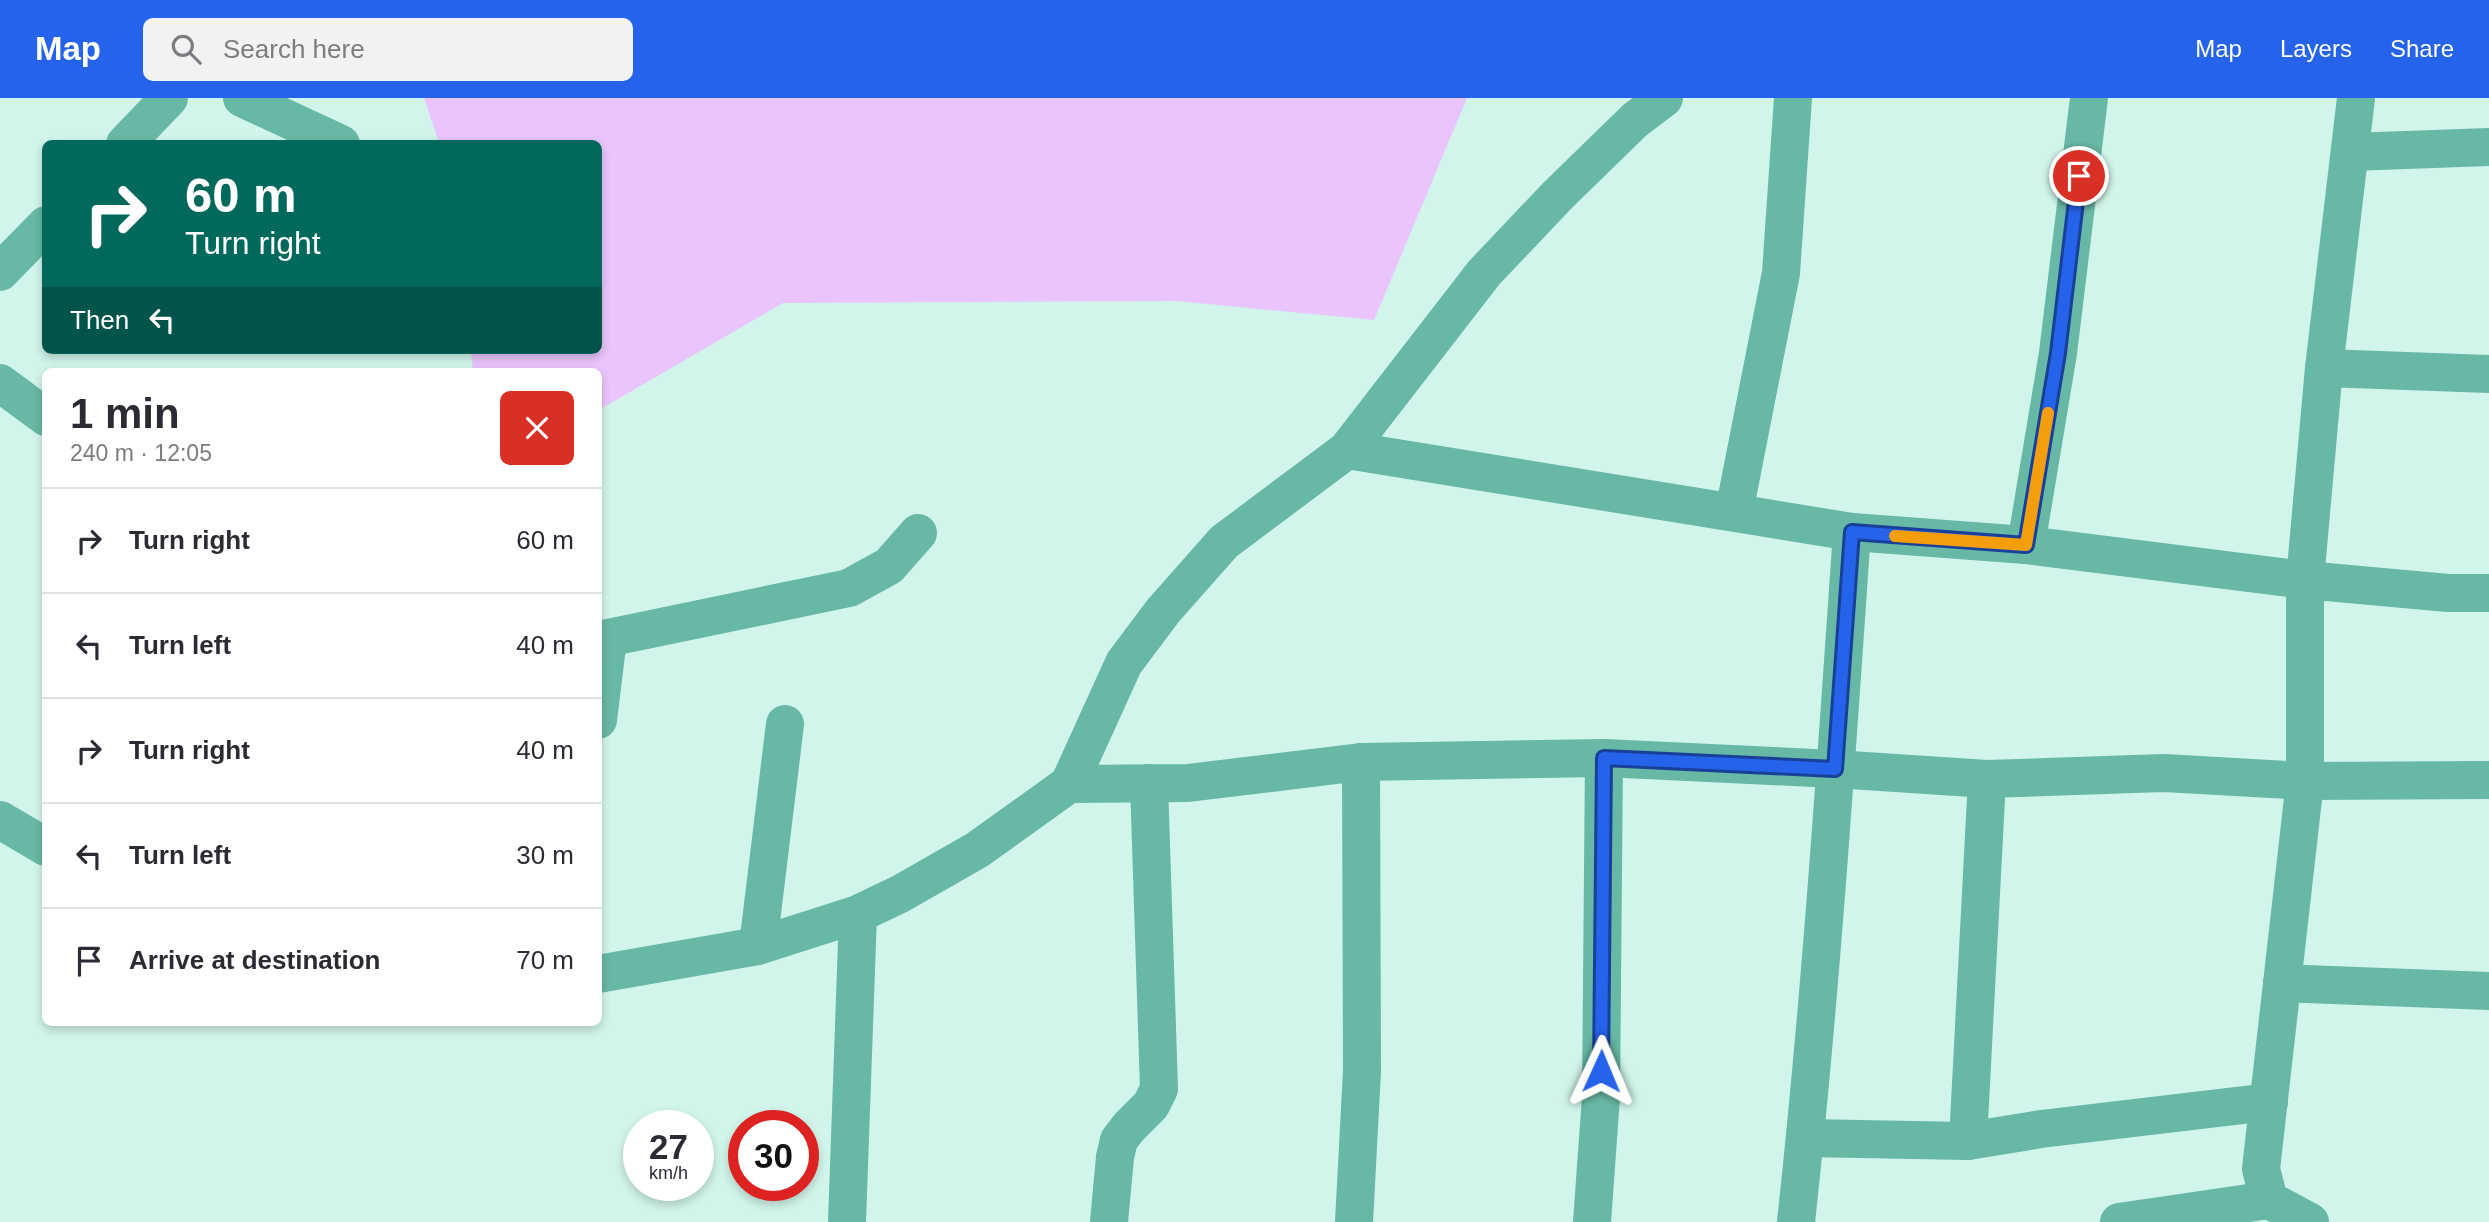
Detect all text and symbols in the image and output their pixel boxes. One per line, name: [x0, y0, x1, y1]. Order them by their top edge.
search box: [143, 18, 633, 81]
text: Map: [35, 30, 101, 67]
icon: search: [167, 30, 205, 68]
text: Search here: [223, 34, 365, 64]
text: Map: [2195, 35, 2242, 62]
text: Layers: [2280, 35, 2352, 62]
text: Share: [2390, 35, 2454, 62]
pin: [2049, 146, 2109, 206]
icon: arrive: [2060, 157, 2098, 195]
icon: right: [70, 168, 161, 259]
text: 60 m: [185, 168, 297, 222]
text: Turn right: [185, 225, 321, 261]
icon: left: [143, 301, 181, 339]
text: Then: [70, 305, 129, 335]
text: 1 min: [70, 390, 180, 437]
button: close: [500, 391, 574, 465]
text: 240 m · 12:05: [70, 440, 212, 466]
icon: right: [70, 522, 108, 560]
text: Turn right: [129, 525, 250, 555]
text: 60 m: [516, 525, 574, 555]
icon: left: [70, 627, 108, 665]
text: Turn left: [129, 630, 231, 660]
text: 40 m: [516, 630, 574, 660]
icon: right: [70, 732, 108, 770]
text: Turn right: [129, 735, 250, 765]
text: 40 m: [516, 735, 574, 765]
icon: left: [70, 837, 108, 875]
text: Turn left: [129, 840, 231, 870]
text: 30 m: [516, 840, 574, 870]
icon: arrive: [70, 942, 108, 980]
text: Arrive at destination: [129, 945, 380, 975]
text: 70 m: [516, 945, 574, 975]
position arrow: [1564, 1034, 1638, 1108]
speed limit sign: 30: [728, 1110, 819, 1201]
text: 27: [649, 1127, 688, 1166]
text: km/h: [649, 1163, 688, 1183]

